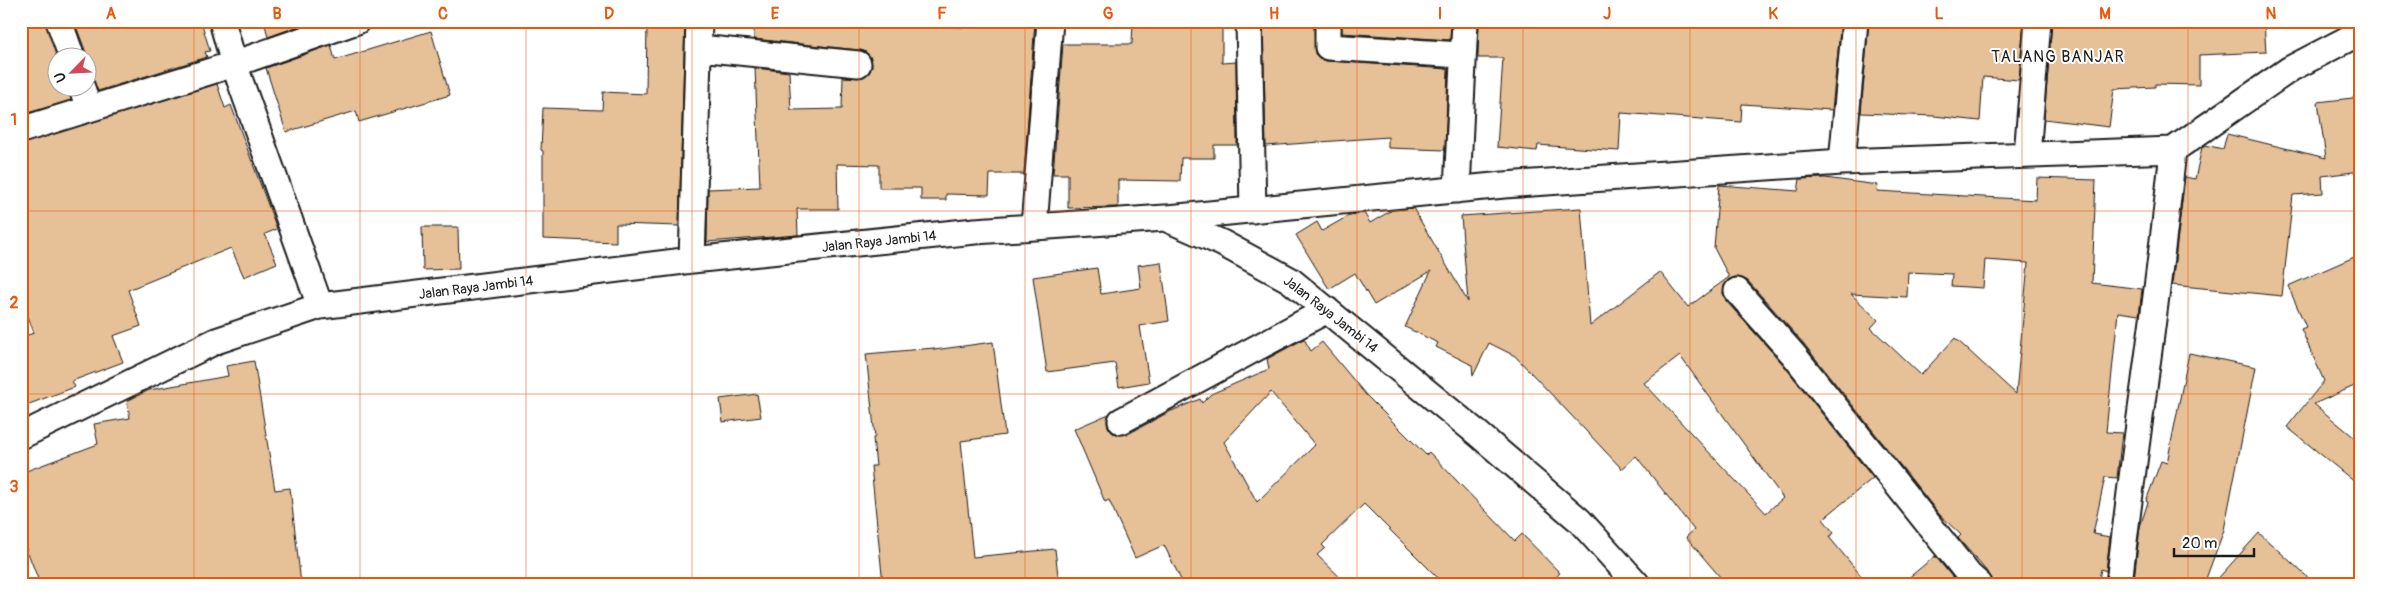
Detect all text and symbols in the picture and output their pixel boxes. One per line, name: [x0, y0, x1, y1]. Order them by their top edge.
text: A: [106, 4, 117, 24]
text: B: [272, 4, 282, 24]
text: C: [438, 4, 448, 24]
text: D: [604, 4, 614, 24]
text: E: [771, 4, 780, 24]
text: F: [937, 4, 947, 24]
text: G: [1103, 4, 1114, 24]
text: H: [1269, 4, 1279, 24]
text: I: [1438, 4, 1442, 24]
text: J: [1603, 4, 1611, 24]
text: K: [1768, 4, 1778, 24]
text: L: [1934, 4, 1944, 24]
text: M: [2099, 4, 2111, 24]
text: N: [2266, 4, 2277, 24]
district label: TALANG BANJAR: [1991, 47, 2125, 67]
north arrow: [48, 48, 98, 98]
text: U: [51, 69, 70, 85]
text: 1: [11, 110, 17, 130]
street label: Jalan Raya Jambi 14: [821, 227, 937, 256]
street label: Jalan Raya Jambi 14: [418, 272, 534, 303]
street label: Jalan Raya Jambi 14: [1280, 272, 1381, 357]
text: 2: [10, 293, 19, 313]
text: 3: [10, 477, 19, 497]
scale bar: [2174, 525, 2254, 557]
text: 20 m: [2182, 534, 2217, 553]

